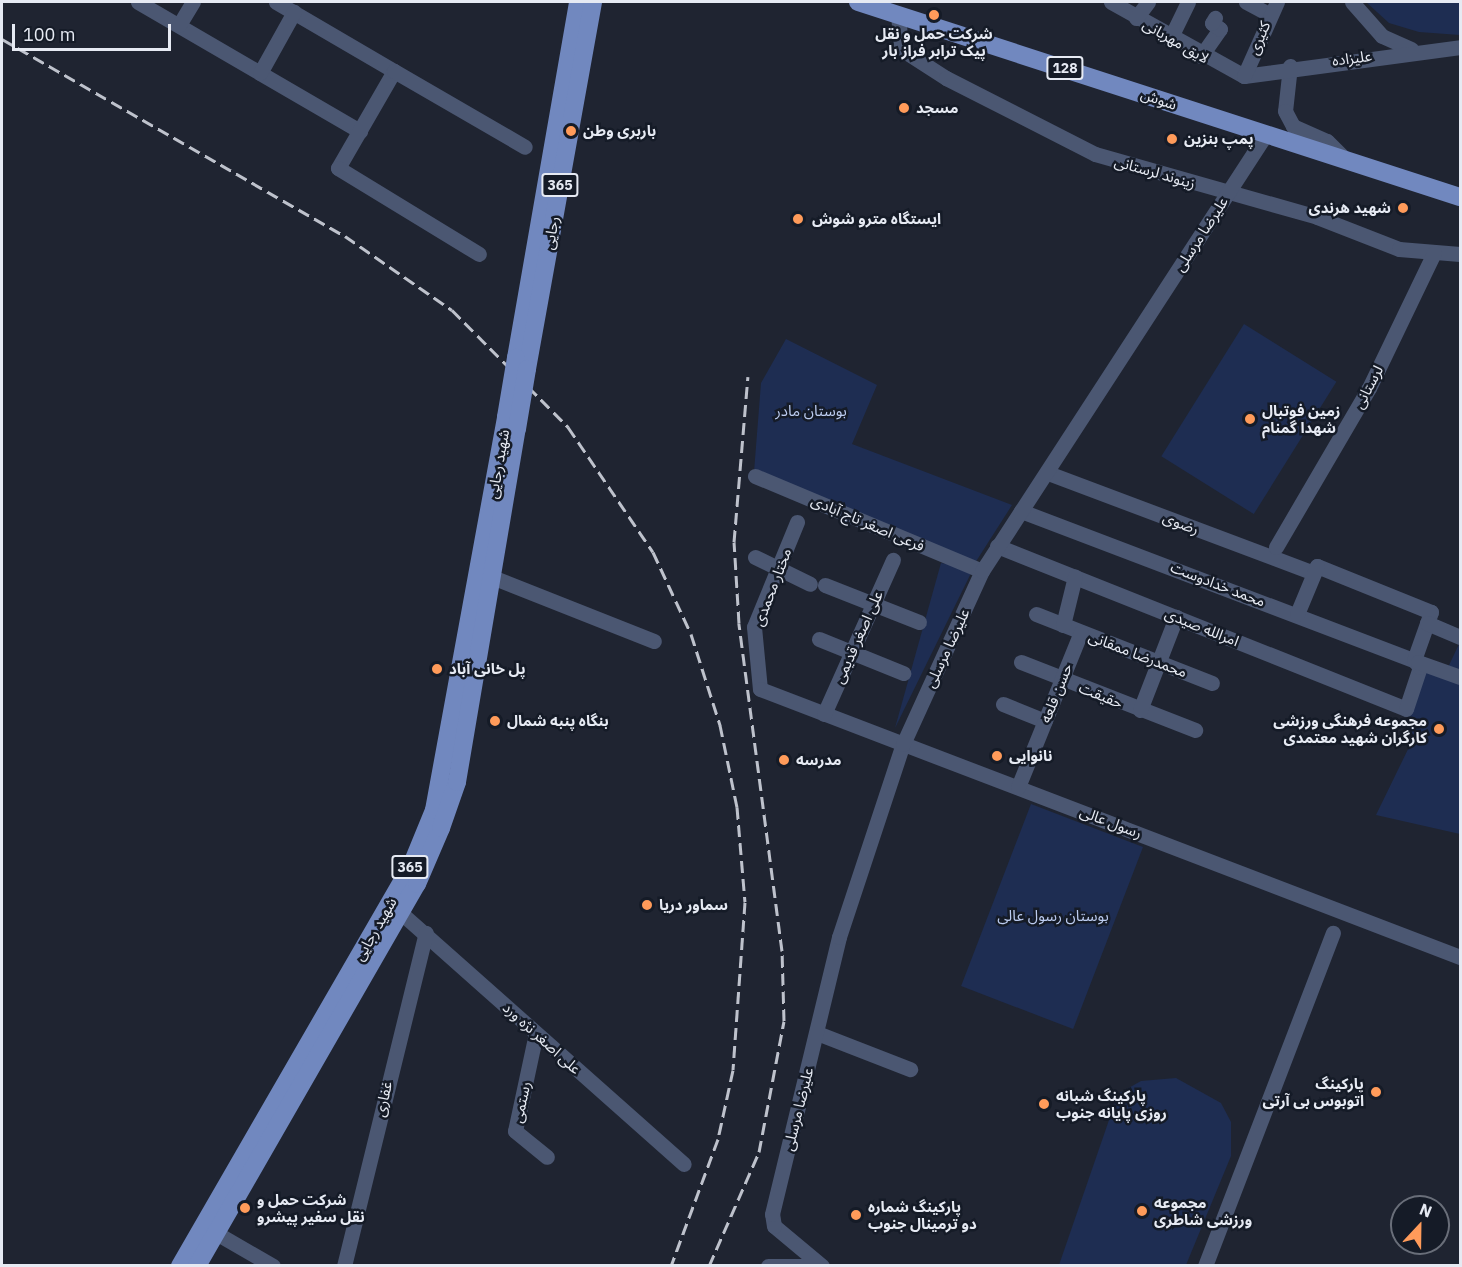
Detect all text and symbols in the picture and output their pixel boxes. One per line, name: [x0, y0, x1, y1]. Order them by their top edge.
marker: شرکت حمل و نقل پیک ترابر فراز بار: [927, 8, 941, 22]
scale bar: [15, 12, 174, 50]
street label: لایق مهربانی: [1140, 15, 1212, 67]
street label: کثیری: [1244, 19, 1274, 57]
text: 100 m: [23, 23, 75, 46]
place label: شرکت حمل و نقل پیک ترابر فراز بار: [875, 24, 993, 59]
street label: علیزاده: [1331, 47, 1373, 69]
road number: 128: [1046, 57, 1084, 79]
street label: شوش: [1139, 84, 1179, 114]
place label: مسجد: [916, 99, 958, 117]
marker: مسجد: [897, 101, 911, 115]
place label: باربری وطن: [583, 122, 656, 140]
marker: باربری وطن: [564, 124, 578, 138]
place label: پمپ بنزین: [1184, 130, 1254, 148]
marker: پمپ بنزین: [1165, 132, 1179, 146]
street label: زینوند لرستانی: [1112, 152, 1198, 192]
road number: 365: [540, 174, 580, 196]
street label: علیرضا مرسلی: [1170, 193, 1232, 275]
place label: شهید هرندی: [1308, 199, 1391, 217]
marker: شهید هرندی: [1396, 201, 1410, 215]
marker: ایستگاه مترو شوش: [789, 210, 807, 228]
place label: ایستگاه مترو شوش: [812, 210, 941, 228]
street label: رجایی: [539, 215, 563, 251]
street label: لرستانی: [1349, 362, 1387, 412]
place label: زمین فوتبال شهدا گمنام: [1262, 401, 1340, 436]
park label: بوستان مادر: [775, 402, 847, 420]
marker: زمین فوتبال شهدا گمنام: [1243, 412, 1257, 426]
street label: شهید رجایی: [483, 428, 513, 500]
street label: فرعی اصغر تاج آبادی: [809, 491, 927, 555]
street label: رضوی: [1160, 508, 1202, 538]
street label: مختار محمدی: [749, 546, 795, 628]
street label: محمد خدادوست: [1168, 558, 1268, 610]
street label: علی اصغر قدیمی: [829, 588, 887, 686]
street label: امرالله صیدی: [1162, 604, 1242, 650]
street label: علیرضا مرسلی: [921, 606, 973, 690]
street label: محمدرضا ممقانی: [1086, 627, 1190, 681]
place label: پل خانی آباد: [449, 660, 526, 678]
street label: حسن قلعه: [1036, 661, 1076, 725]
marker: پل خانی آباد: [430, 662, 444, 676]
street label: حقیقت: [1076, 678, 1126, 712]
place label: مجموعه فرهنگی ورزشی کارگران شهید معتمدی: [1273, 711, 1427, 746]
place label: بنگاه پنبه شمال: [507, 712, 609, 730]
marker: بنگاه پنبه شمال: [488, 714, 502, 728]
marker: مجموعه فرهنگی ورزشی کارگران شهید معتمدی: [1432, 722, 1446, 736]
place label: نانوایی: [1009, 747, 1053, 765]
marker: نانوایی: [990, 749, 1004, 763]
place label: مدرسه: [796, 751, 842, 769]
marker: مدرسه: [777, 753, 791, 767]
street label: رسول عالی: [1078, 802, 1144, 842]
road number: 365: [390, 856, 430, 878]
street label: شهید رجایی: [350, 894, 400, 964]
place label: سماور دریا: [659, 896, 728, 914]
marker: سماور دریا: [640, 898, 654, 912]
park label: بوستان رسول عالی: [997, 907, 1109, 925]
street label: علی اصغر نژه ورد: [499, 998, 585, 1078]
street label: علیرضا مرسلی: [779, 1065, 817, 1153]
place label: پارکینگ اتوبوس بی آرتی: [1263, 1074, 1364, 1109]
street label: غفاری: [370, 1079, 396, 1119]
street label: رستمی: [508, 1080, 534, 1124]
marker: پارکینگ اتوبوس بی آرتی: [1369, 1085, 1383, 1099]
place label: پارکینگ شبانه روزی پایانه جنوب: [1056, 1086, 1167, 1121]
marker: پارکینگ شبانه روزی پایانه جنوب: [1037, 1097, 1051, 1111]
place label: شرکت حمل و نقل سفیر پیشرو: [257, 1190, 365, 1225]
place label: مجموعه ورزشی شاطری: [1154, 1193, 1252, 1228]
north arrow: [1390, 1195, 1450, 1255]
place label: پارکینگ شماره دو ترمینال جنوب: [868, 1197, 977, 1232]
text: N: [1417, 1199, 1435, 1222]
marker: شرکت حمل و نقل سفیر پیشرو: [238, 1201, 252, 1215]
marker: مجموعه ورزشی شاطری: [1135, 1204, 1149, 1218]
marker: پارکینگ شماره دو ترمینال جنوب: [849, 1208, 863, 1222]

